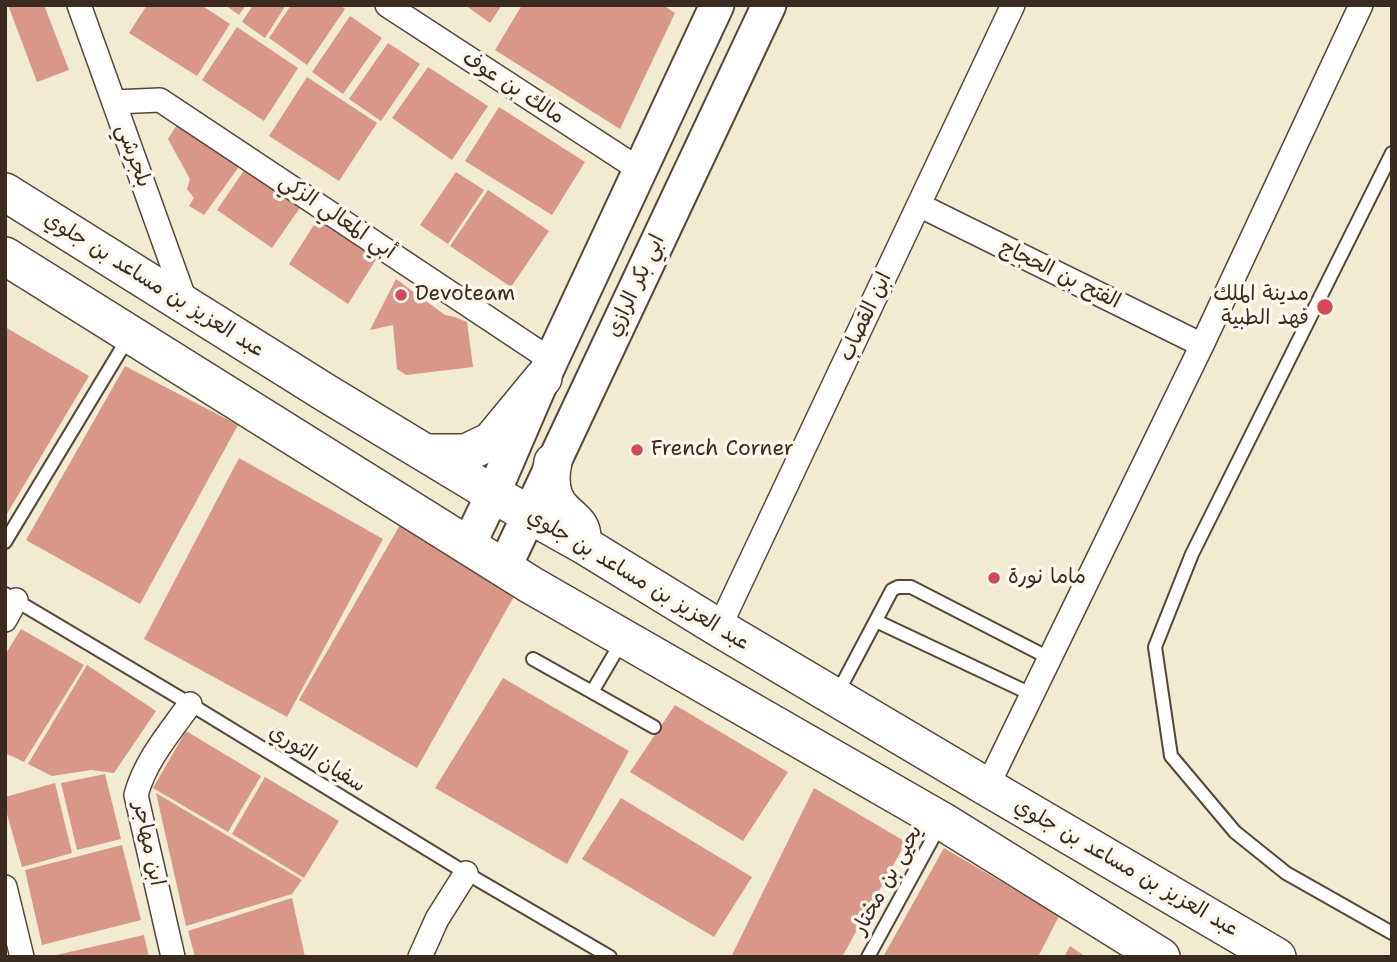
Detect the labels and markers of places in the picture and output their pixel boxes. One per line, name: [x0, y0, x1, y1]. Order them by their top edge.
place label: Devoteam: [415, 282, 515, 308]
place label: مدينة الملك فهد الطبية: [1213, 282, 1309, 332]
marker: Devoteam: [393, 287, 409, 303]
marker: مدينة الملك فهد الطبية: [1315, 297, 1335, 317]
place label: French Corner: [651, 437, 794, 463]
marker: French Corner: [629, 442, 645, 458]
place label: ماما نورة: [1008, 565, 1086, 591]
marker: ماما نورة: [986, 570, 1002, 586]

